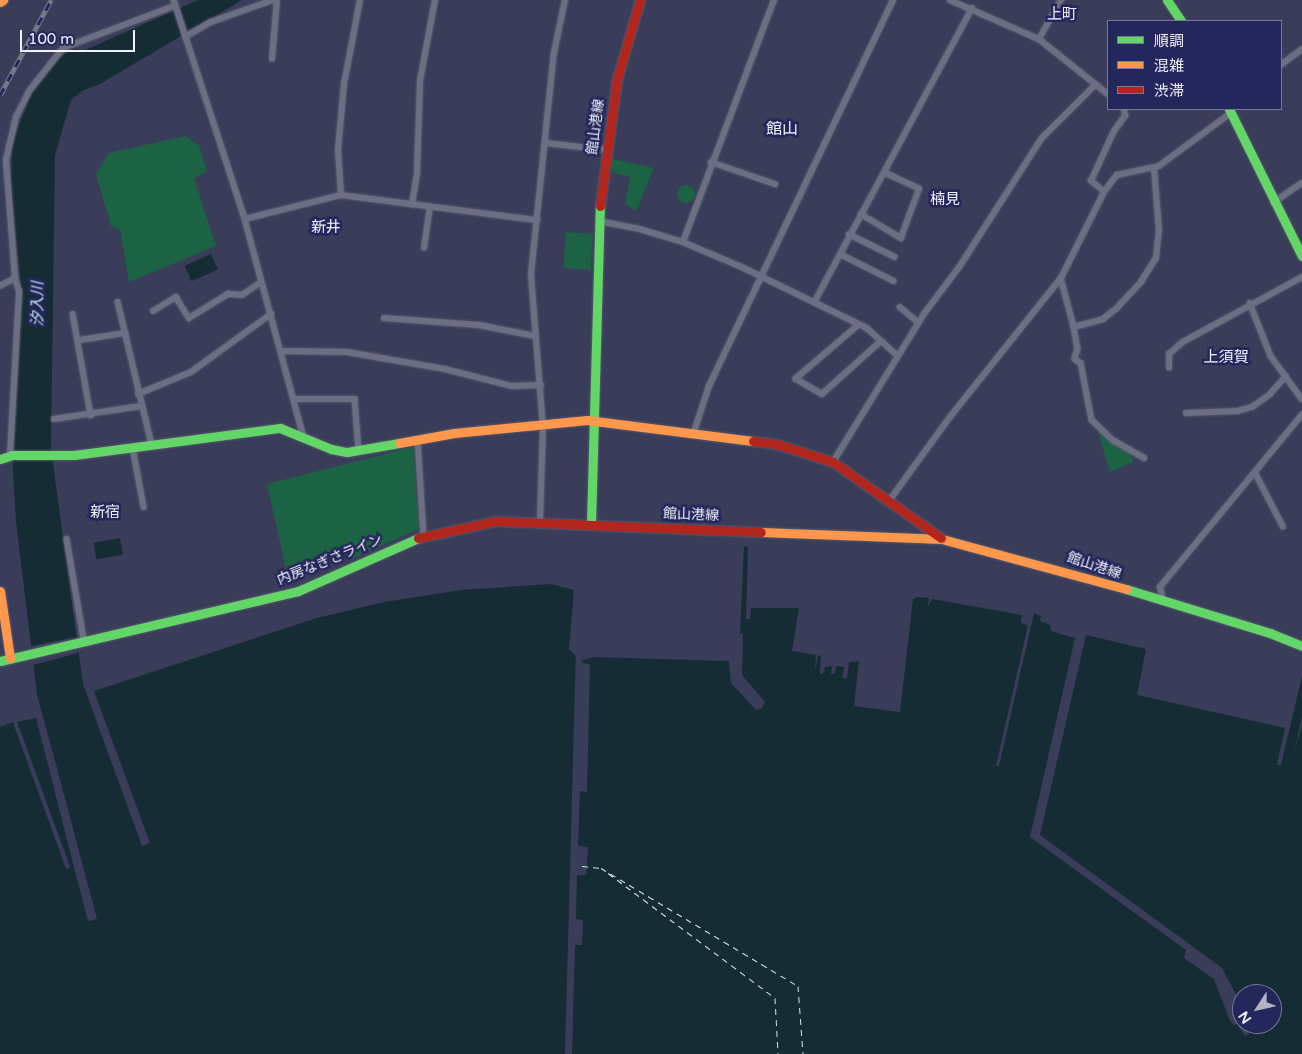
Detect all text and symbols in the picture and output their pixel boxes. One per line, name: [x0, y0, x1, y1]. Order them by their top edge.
district label: 上町: [1047, 6, 1077, 24]
scale bar: [22, 20, 138, 52]
legend: [1107, 20, 1282, 110]
text: 100 m: [28, 30, 74, 48]
text: 順調: [1154, 32, 1184, 50]
text: 混雑: [1154, 57, 1184, 75]
text: 渋滞: [1154, 82, 1184, 100]
street label: 館山港線: [584, 98, 608, 156]
district label: 館山: [766, 119, 798, 139]
district label: 楠見: [930, 191, 960, 209]
district label: 新井: [311, 219, 341, 237]
water label: 汐入川: [29, 282, 47, 326]
district label: 上須賀: [1204, 349, 1248, 367]
district label: 新宿: [90, 504, 120, 522]
street label: 館山港線: [663, 506, 719, 524]
street label: 内房なぎさライン: [275, 531, 385, 589]
street label: 館山港線: [1065, 549, 1123, 583]
north arrow: [1232, 984, 1282, 1034]
text: N: [1235, 1008, 1255, 1027]

